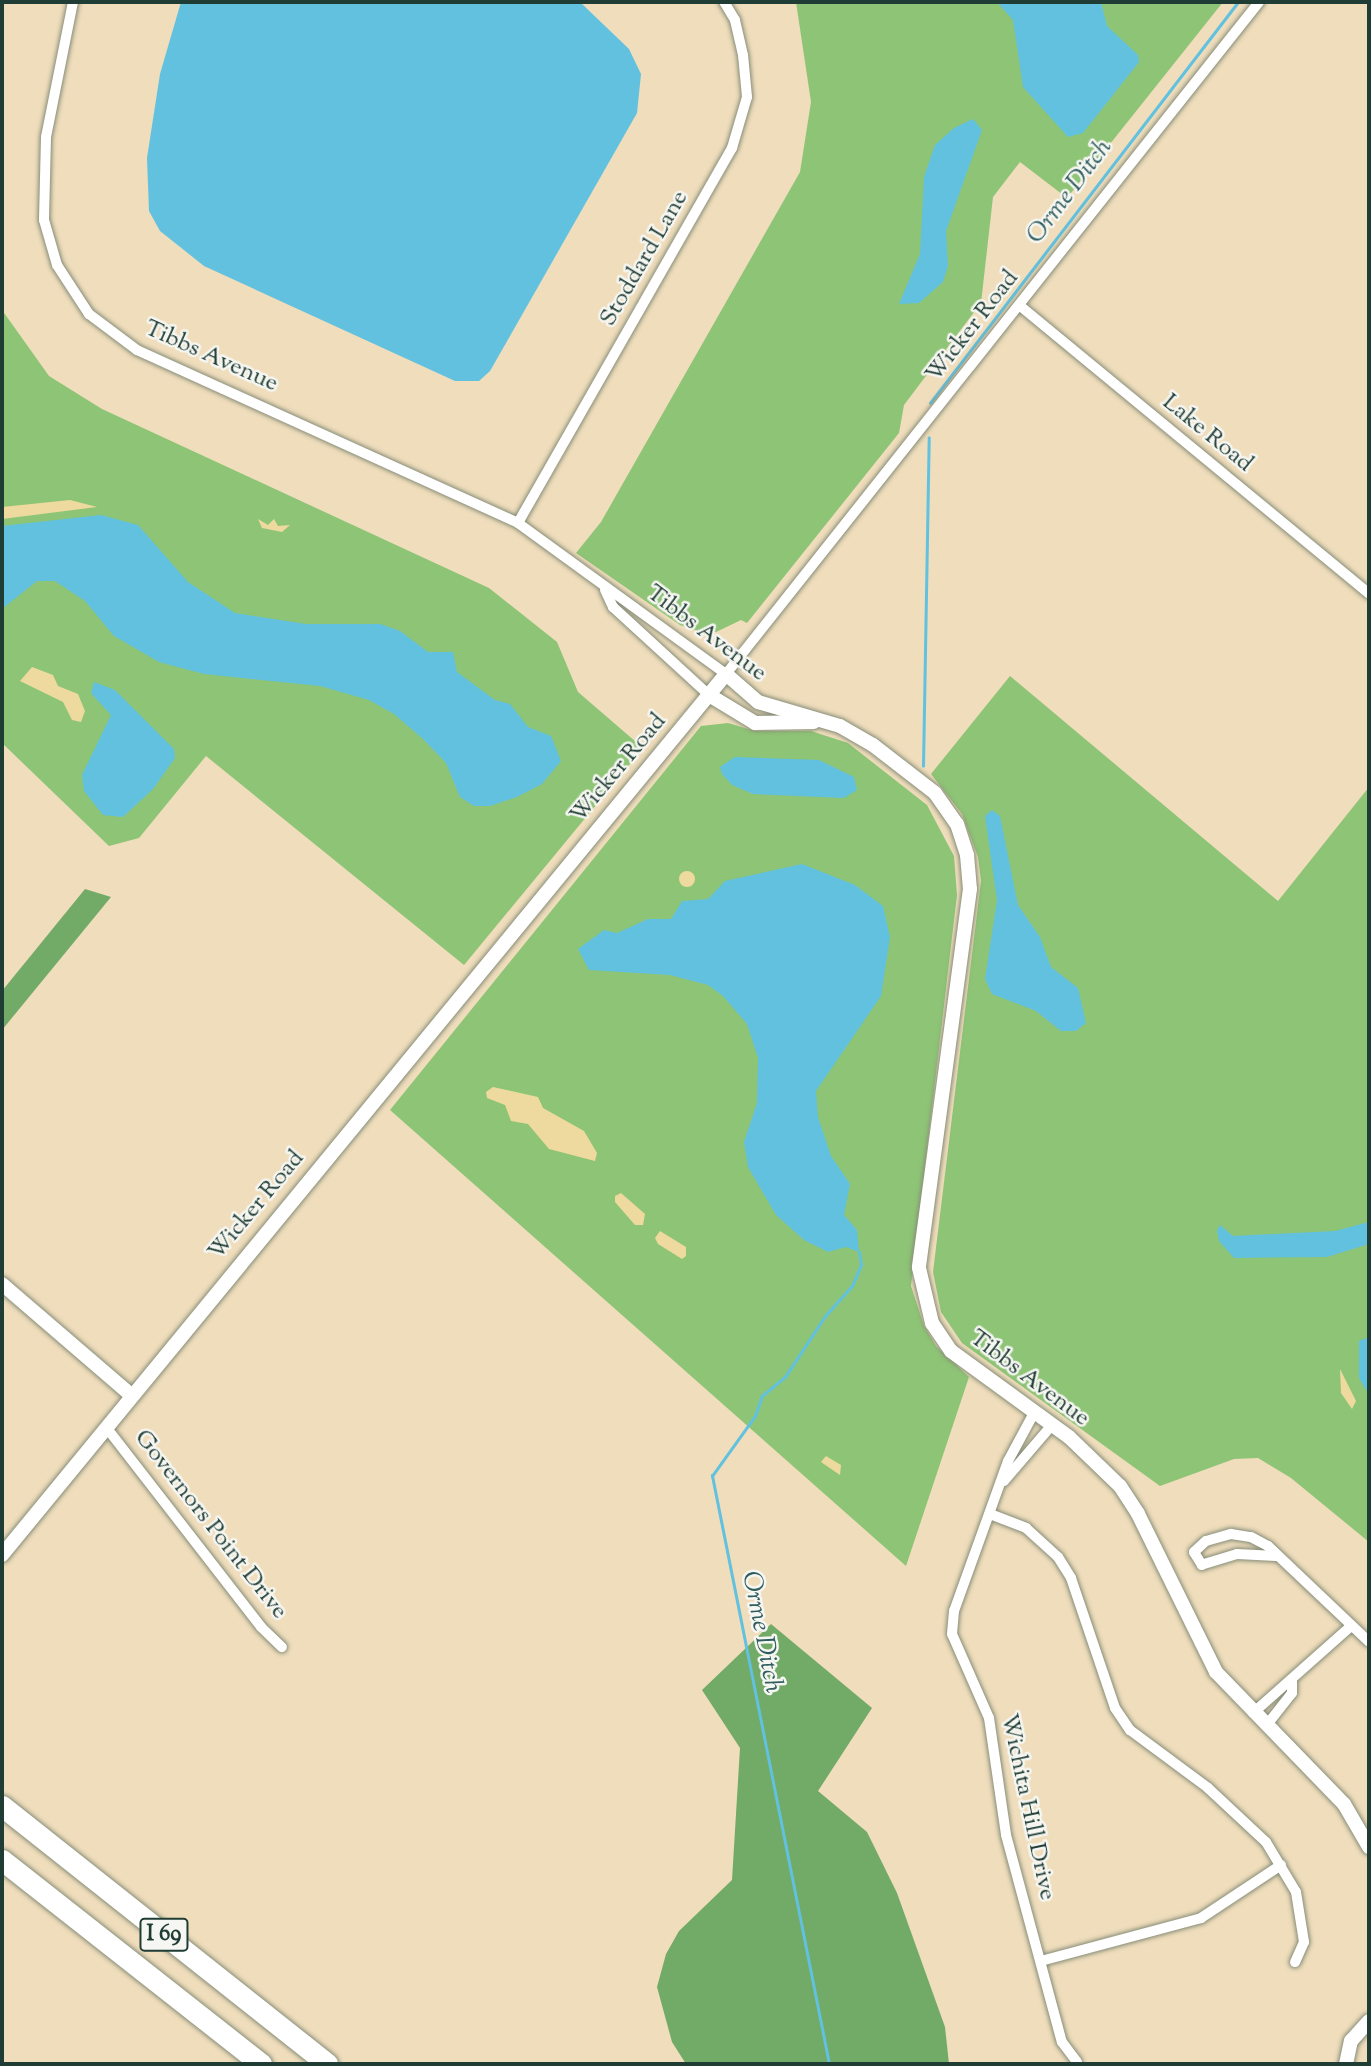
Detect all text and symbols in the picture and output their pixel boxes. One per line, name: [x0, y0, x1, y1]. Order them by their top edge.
water label: Orme Ditch: [1021, 133, 1119, 251]
street label: Stoddard Lane: [595, 186, 695, 332]
street label: Wicker Road: [920, 265, 1026, 389]
street label: Tibbs Avenue: [140, 315, 282, 399]
street label: Lake Road: [1156, 389, 1258, 479]
street label: Tibbs Avenue: [640, 579, 772, 689]
street label: Wicker Road: [565, 708, 673, 830]
street label: Wicker Road: [203, 1145, 311, 1267]
street label: Tibbs Avenue: [963, 1324, 1095, 1434]
street label: Governors Point Drive: [127, 1425, 293, 1625]
water label: Orme Ditch: [734, 1569, 788, 1695]
street label: Wichita Hill Drive: [993, 1711, 1061, 1903]
road number: I 69: [138, 1916, 190, 1954]

